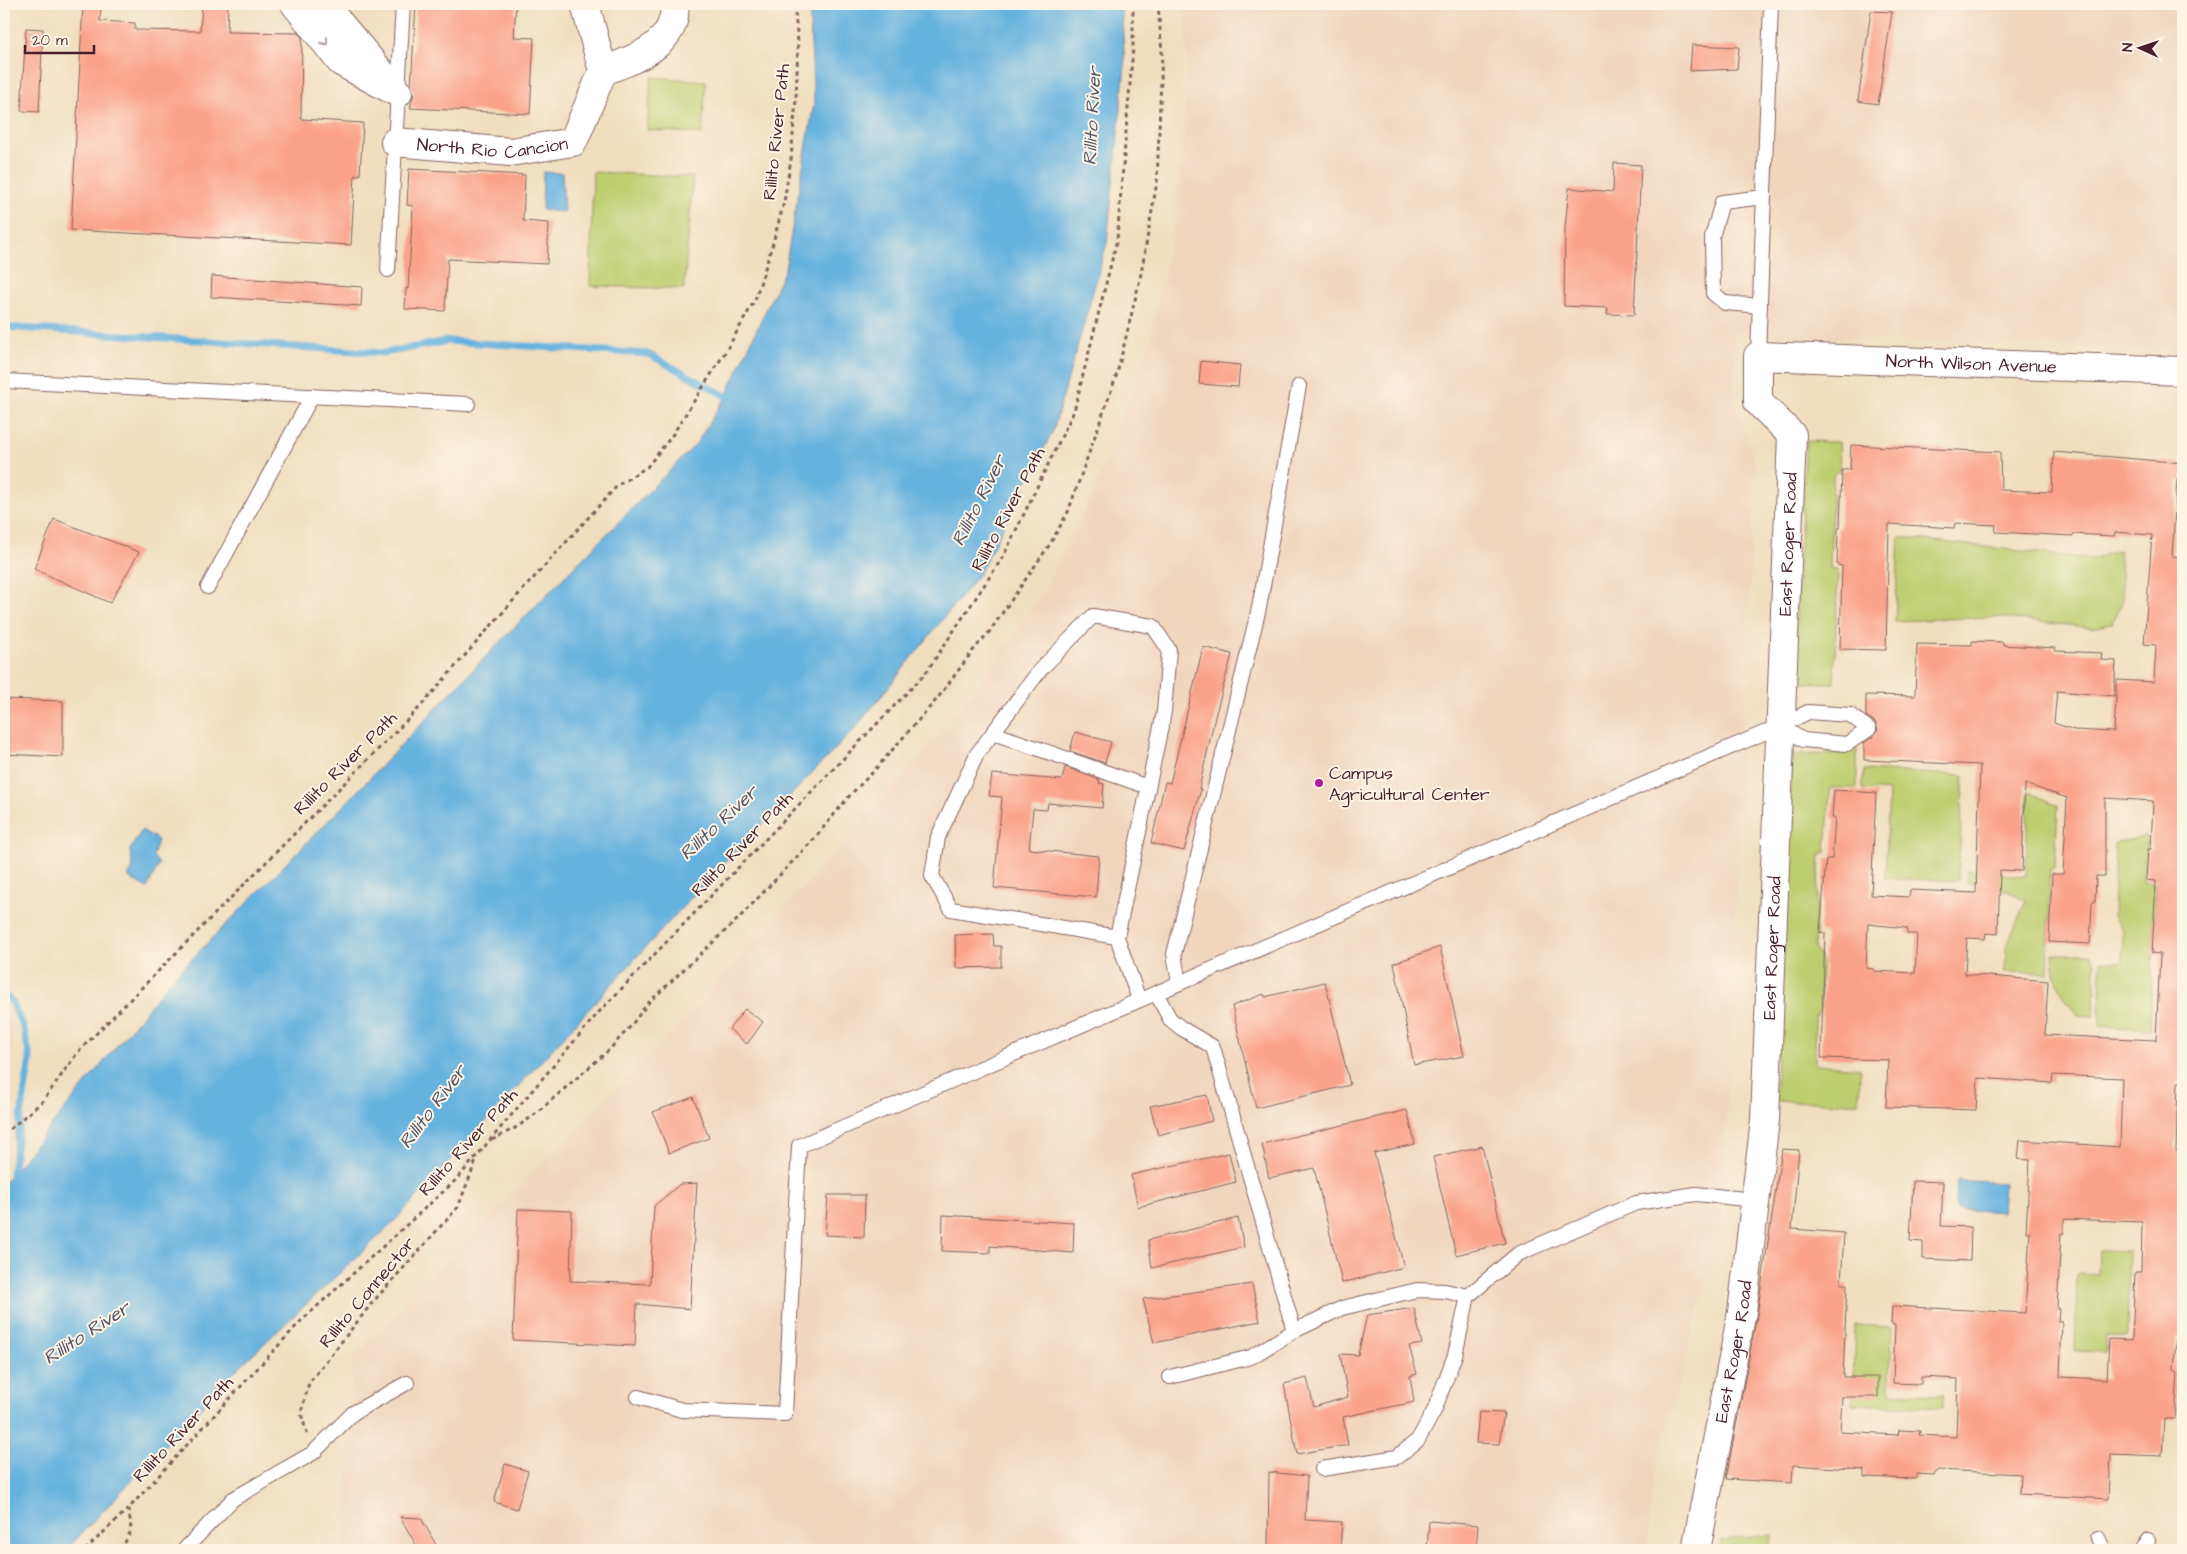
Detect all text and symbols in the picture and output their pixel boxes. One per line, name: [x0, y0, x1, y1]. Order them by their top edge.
scale bar: [25, 22, 94, 54]
north arrow: [2114, 22, 2164, 72]
text: 20 m: [32, 30, 68, 51]
one-way arrow: [319, 36, 327, 45]
text: N: [2118, 42, 2138, 52]
street label: Rillito River Path: [757, 62, 796, 202]
water label: Rillito River: [1076, 64, 1109, 166]
street label: North Rio Cancion: [416, 131, 570, 166]
street label: North Wilson Avenue: [1885, 349, 2057, 380]
street label: Rillito River Path: [965, 443, 1052, 576]
water label: Rillito River: [945, 449, 1015, 551]
street label: East Roger Road: [1773, 472, 1804, 617]
street label: Rillito River Path: [288, 706, 403, 821]
place label: Campus Agricultural Center: [1329, 761, 1490, 808]
marker: Campus Agricultural Center: [1313, 777, 1325, 789]
water label: Rillito River: [674, 778, 766, 866]
street label: Rillito River Path: [686, 786, 799, 902]
street label: East Roger Road: [1757, 876, 1788, 1020]
water label: Rillito River: [393, 1058, 475, 1154]
street label: Rillito River Path: [413, 1083, 524, 1202]
street label: Rillito Connector: [313, 1231, 421, 1353]
street label: East Roger Road: [1709, 1279, 1759, 1425]
water label: Rillito River: [38, 1294, 137, 1371]
street label: Rillito River Path: [127, 1371, 239, 1488]

